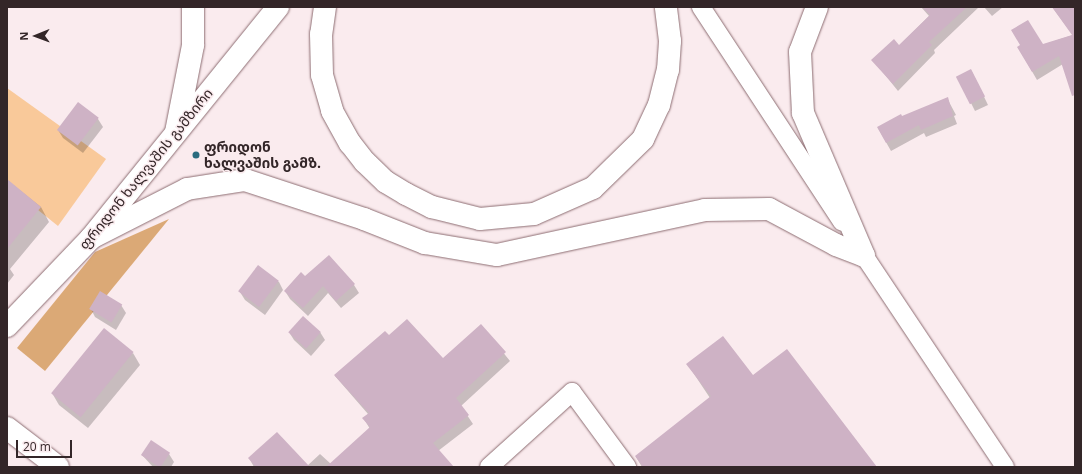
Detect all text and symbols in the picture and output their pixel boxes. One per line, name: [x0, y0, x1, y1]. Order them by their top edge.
north arrow: [16, 16, 56, 56]
text: N: [16, 32, 31, 41]
street label: ფრიდონ ხალვაშის გამზირი: [76, 85, 216, 253]
place label: ფრიდონ ხალვაშის გამზ.: [204, 139, 321, 172]
marker: ფრიდონ ხალვაშის გამზ.: [191, 150, 201, 160]
scale bar: [18, 432, 74, 458]
text: 20 m: [23, 438, 51, 455]

